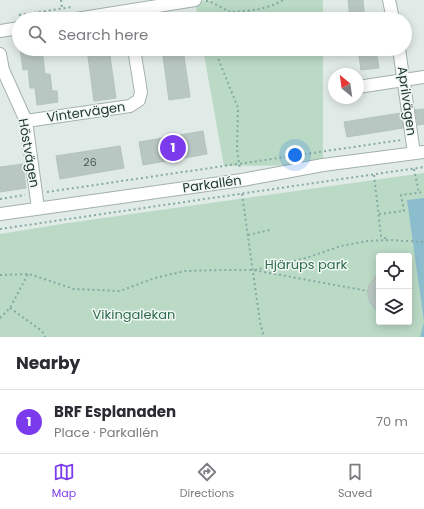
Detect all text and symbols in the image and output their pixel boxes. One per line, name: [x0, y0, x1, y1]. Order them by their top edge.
search box: [12, 12, 412, 56]
icon: search: [26, 23, 48, 45]
text: Search here: [58, 24, 148, 45]
street label: Aprilvägen: [393, 65, 421, 137]
north arrow: [328, 68, 364, 104]
street label: Vintervägen: [45, 97, 127, 127]
street label: Höstvägen: [14, 117, 44, 189]
pin: 1: [160, 133, 186, 163]
your location: [285, 145, 305, 165]
house number: 26: [83, 154, 97, 170]
street label: Parkallén: [181, 170, 243, 198]
map controls: [376, 253, 412, 325]
button: locate: [376, 253, 412, 289]
park label: Hjärups park: [265, 255, 347, 274]
button: layers: [376, 289, 412, 325]
park label: Vikingalekan: [93, 305, 175, 324]
text: Nearby: [16, 351, 80, 375]
text: BRF Esplanaden: [54, 401, 176, 422]
text: 1: [27, 412, 31, 431]
text: 70 m: [376, 412, 408, 431]
text: Place · Parkallén: [54, 423, 159, 442]
tab: Map: [52, 461, 76, 502]
tab: Directions: [180, 461, 234, 502]
tab: Saved: [338, 461, 372, 502]

